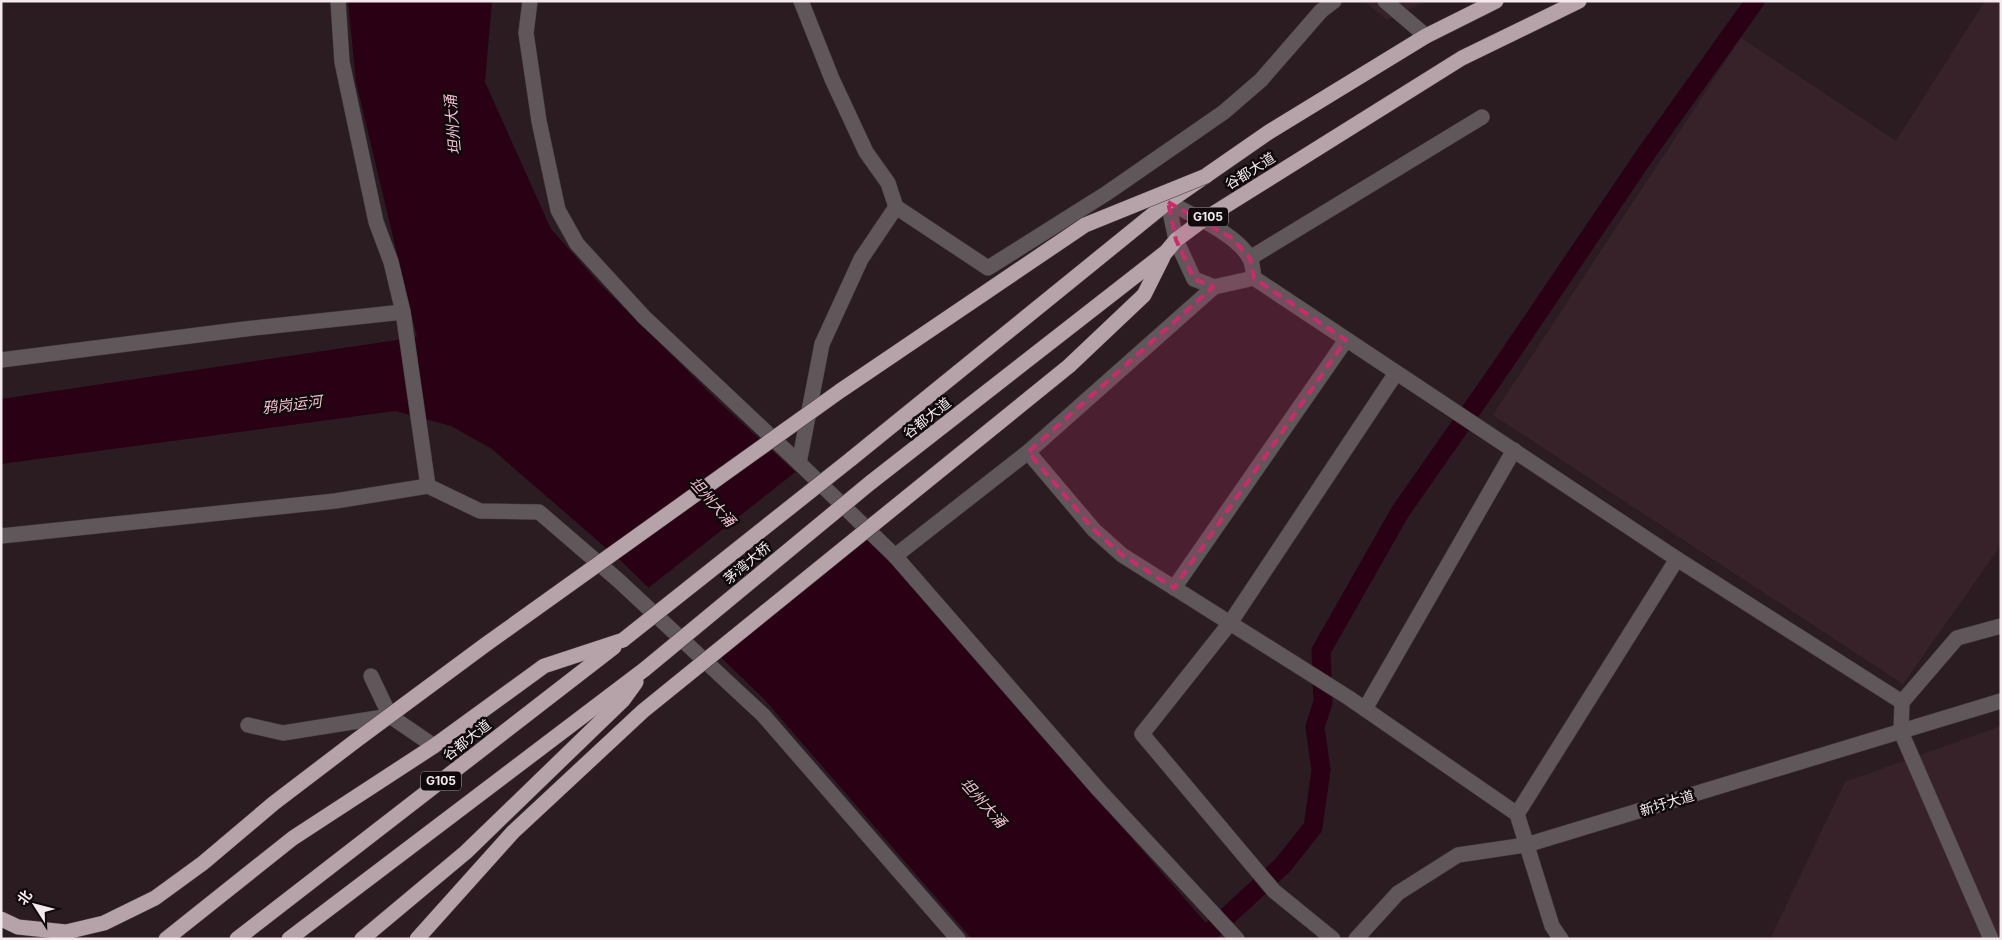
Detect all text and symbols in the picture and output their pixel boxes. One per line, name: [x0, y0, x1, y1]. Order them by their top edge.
water label: 坦州大涌: [440, 92, 465, 156]
street label: 谷都大道: [1221, 149, 1278, 193]
road number: G105: [1188, 208, 1228, 226]
water label: 鸦岗运河: [261, 391, 326, 418]
street label: 谷都大道: [899, 394, 954, 442]
water label: 坦州大涌: [685, 473, 741, 532]
street label: 茅湾大桥: [720, 538, 774, 587]
street label: 谷都大道: [439, 716, 494, 764]
road number: G105: [421, 771, 461, 790]
water label: 坦州大涌: [956, 774, 1012, 833]
street label: 新圩大道: [1638, 786, 1696, 819]
north arrow: [10, 880, 60, 930]
text: 北: [13, 886, 35, 908]

